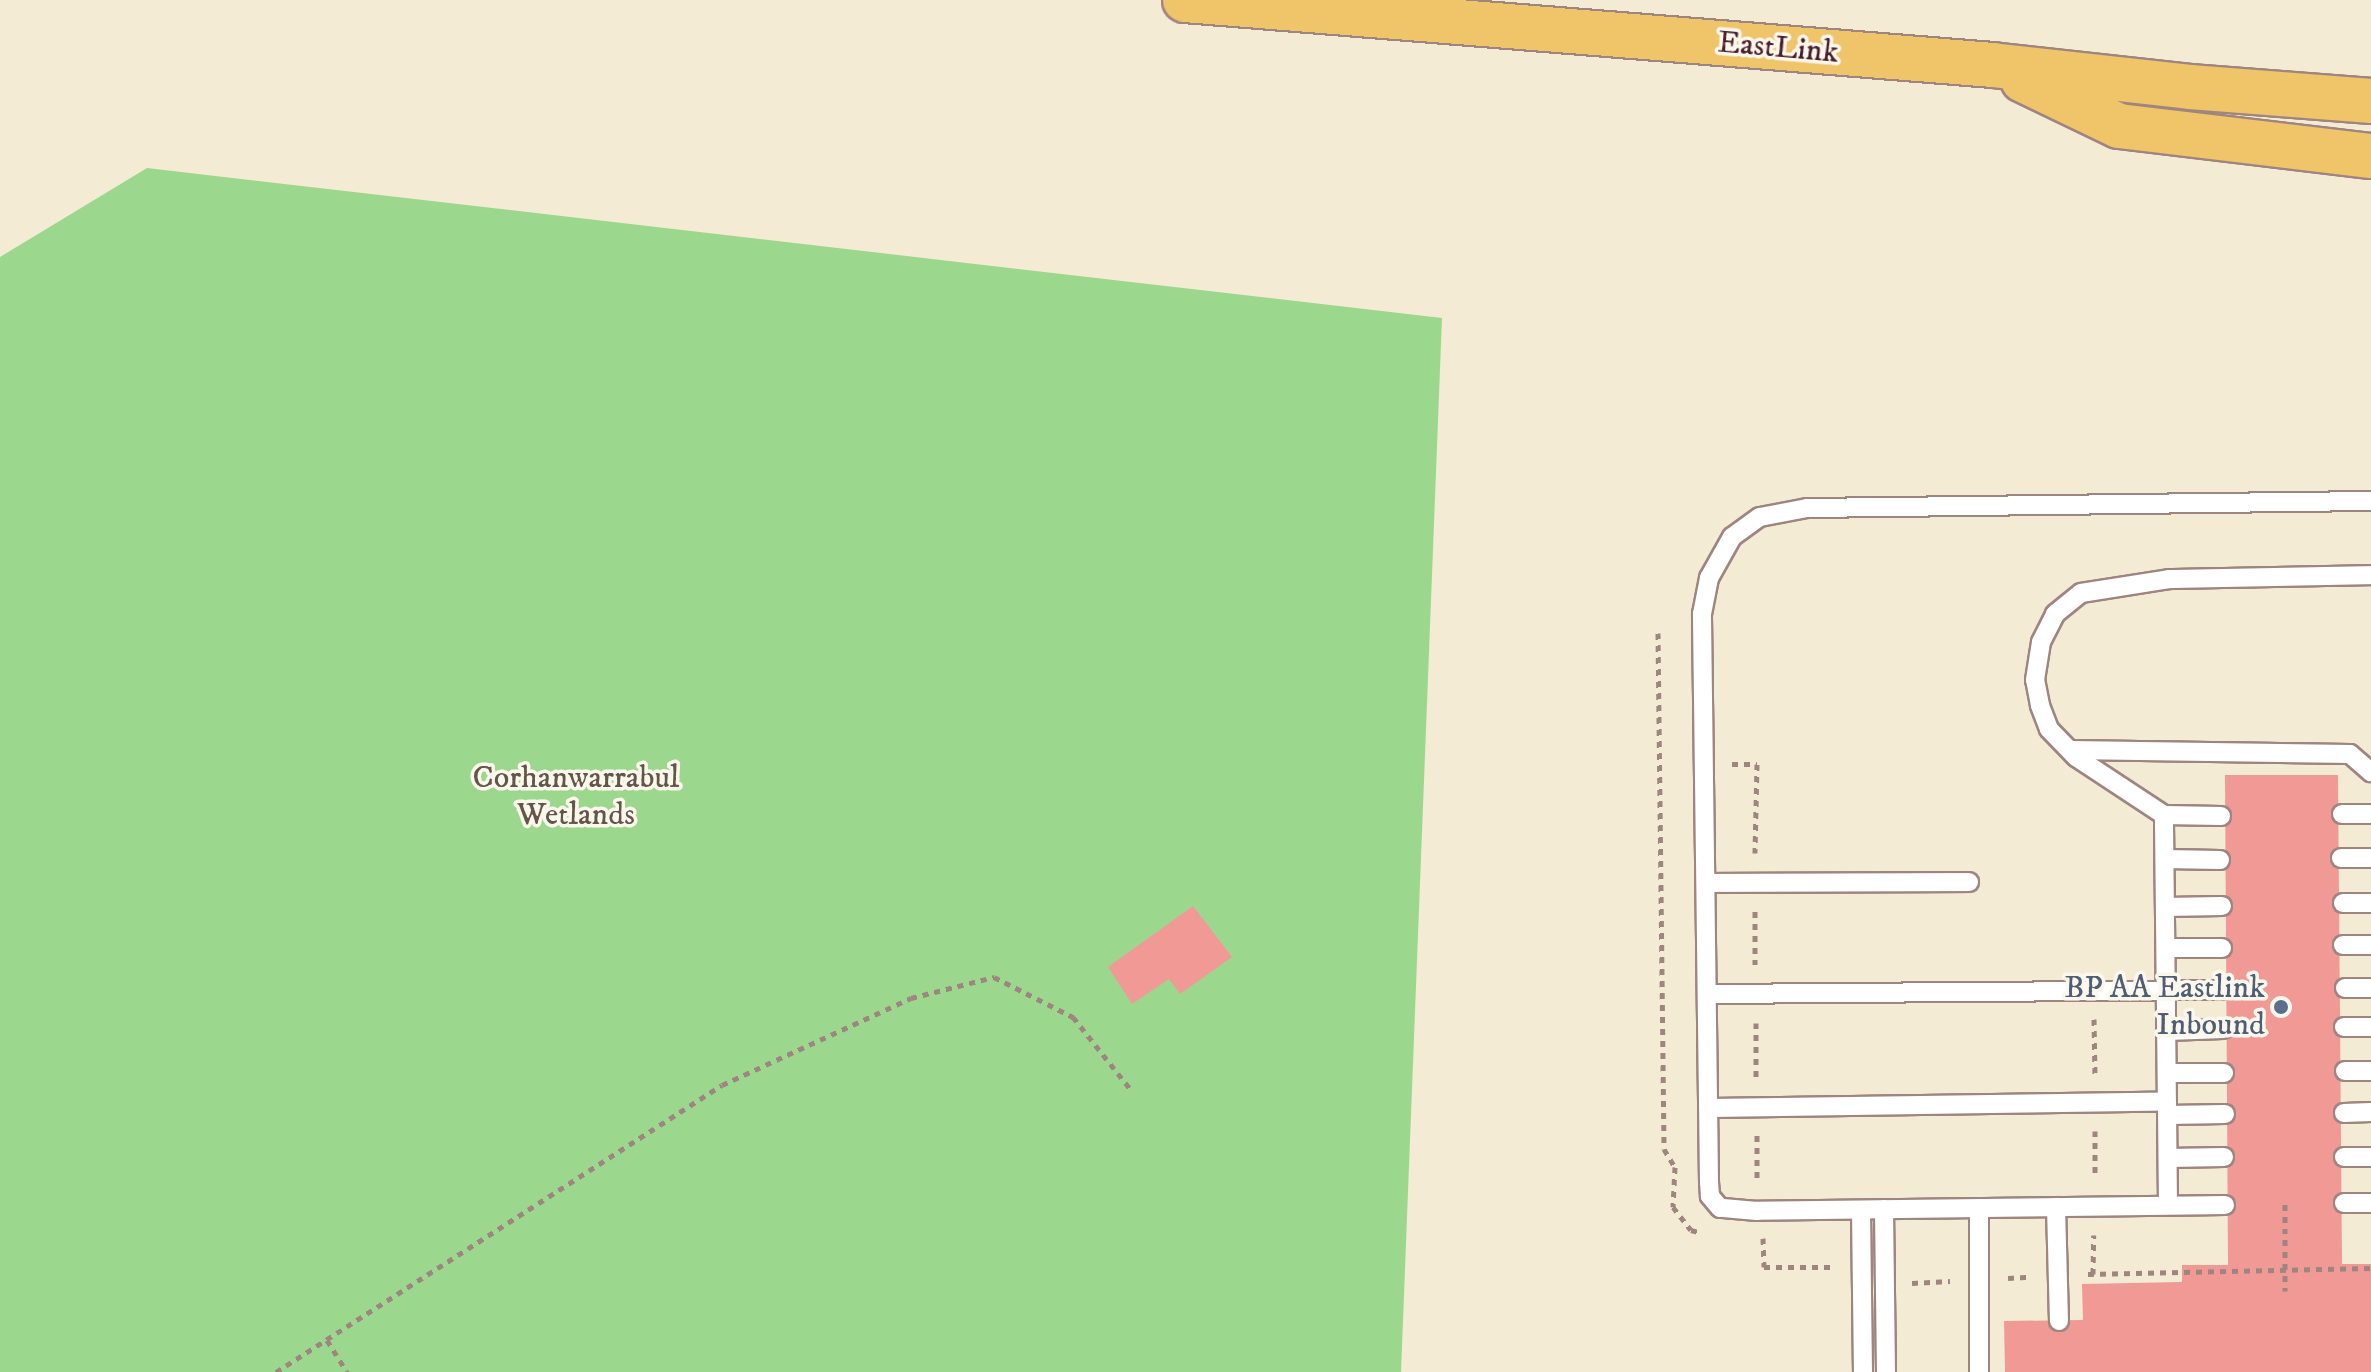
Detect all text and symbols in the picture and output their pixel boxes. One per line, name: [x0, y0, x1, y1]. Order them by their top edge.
street label: EastLink: [1716, 24, 1840, 72]
park label: Corhanwarrabul Wetlands: [473, 760, 679, 835]
place label: BP AA Eastlink Inbound: [2064, 970, 2265, 1045]
marker: BP AA Eastlink Inbound: [2272, 998, 2290, 1016]

